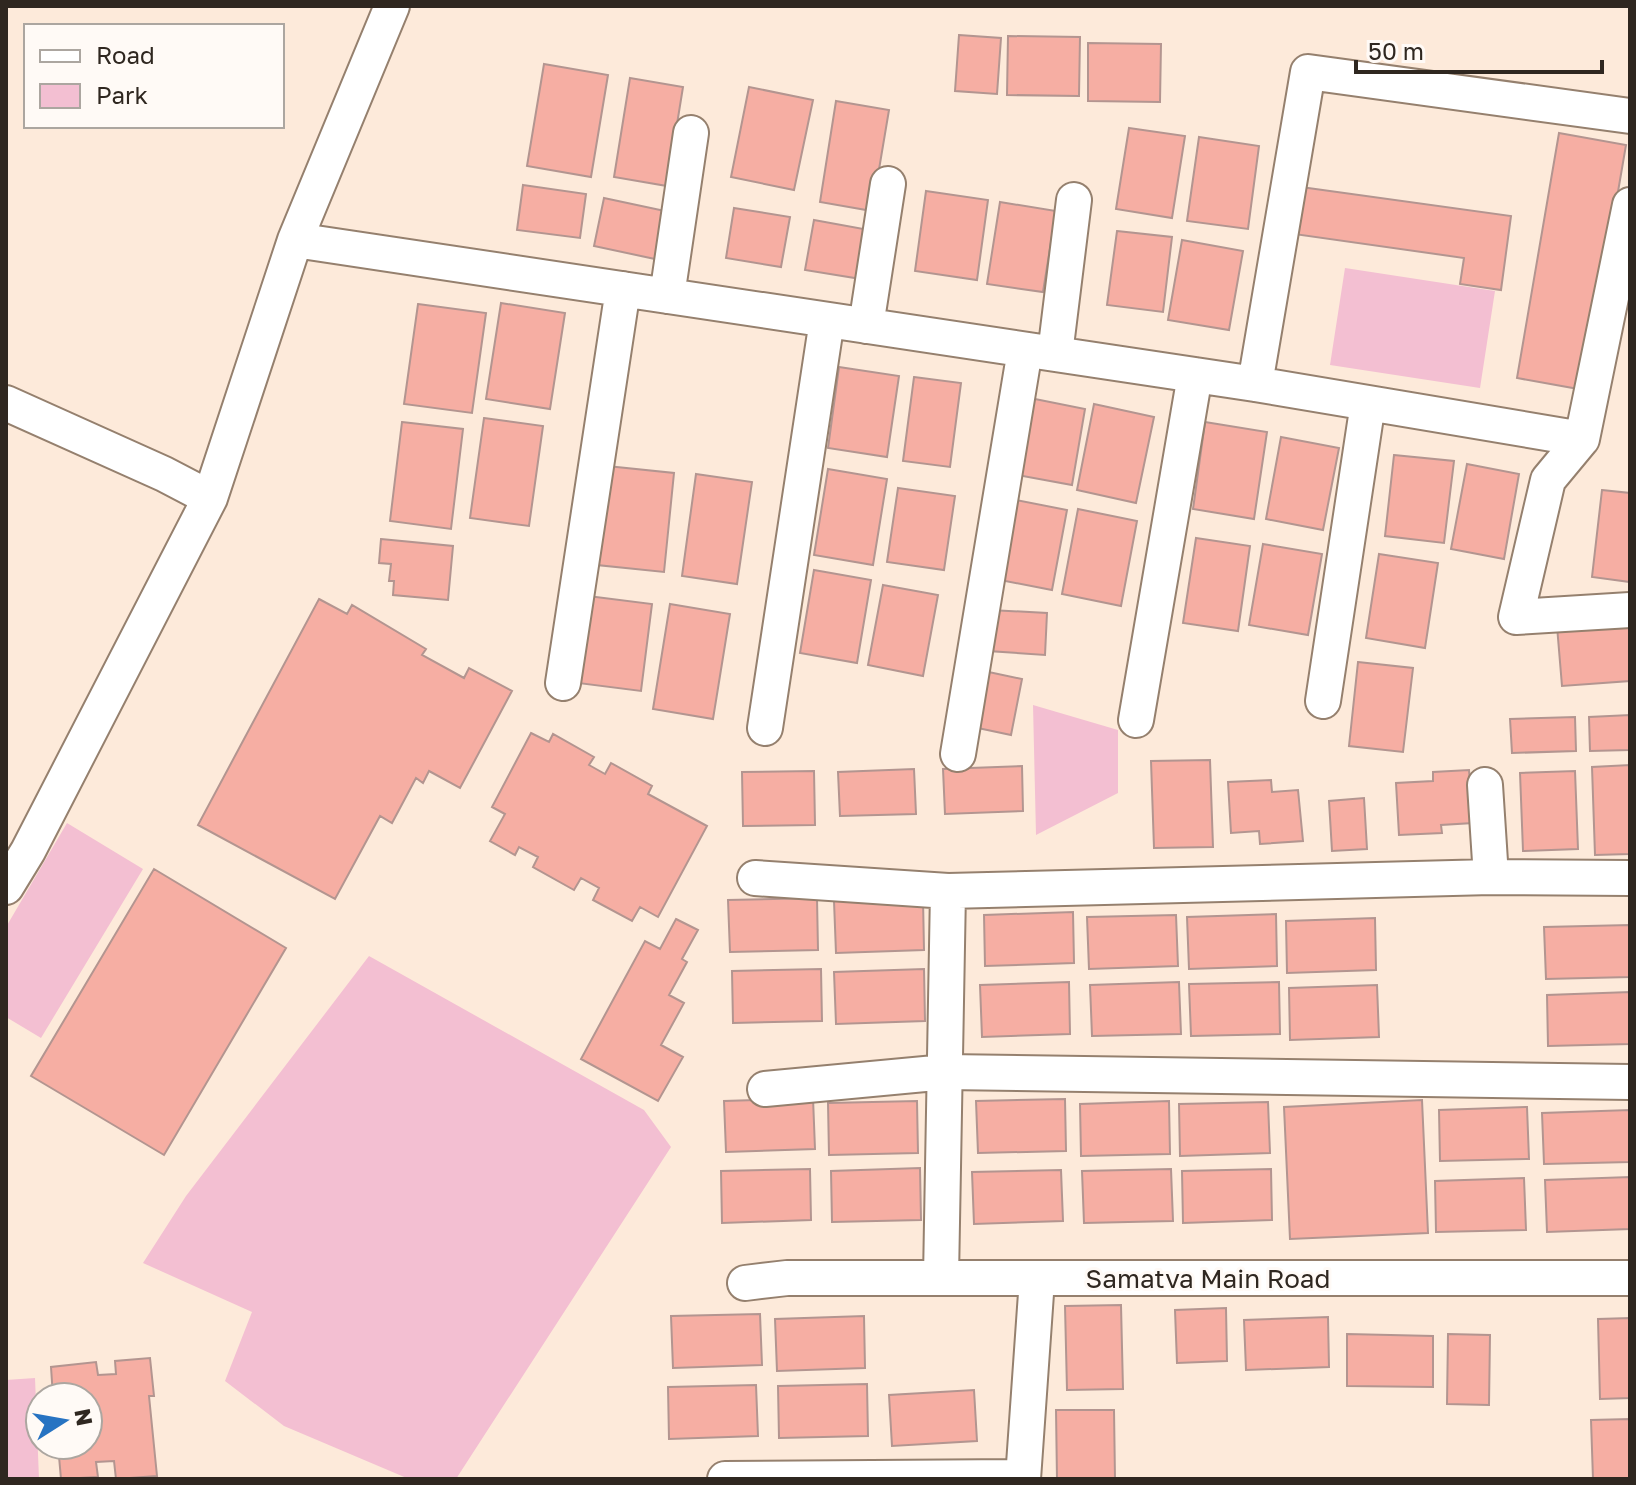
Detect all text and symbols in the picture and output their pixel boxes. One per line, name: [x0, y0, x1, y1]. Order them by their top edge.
legend: [24, 24, 284, 128]
scale bar: [1356, 24, 1602, 74]
text: 50 m: [1368, 36, 1424, 65]
text: Road: [96, 40, 155, 69]
text: Park: [96, 80, 148, 109]
street label: Samatva Main Road: [1086, 1263, 1330, 1294]
north arrow: [24, 1381, 104, 1461]
text: N: [69, 1406, 99, 1428]

